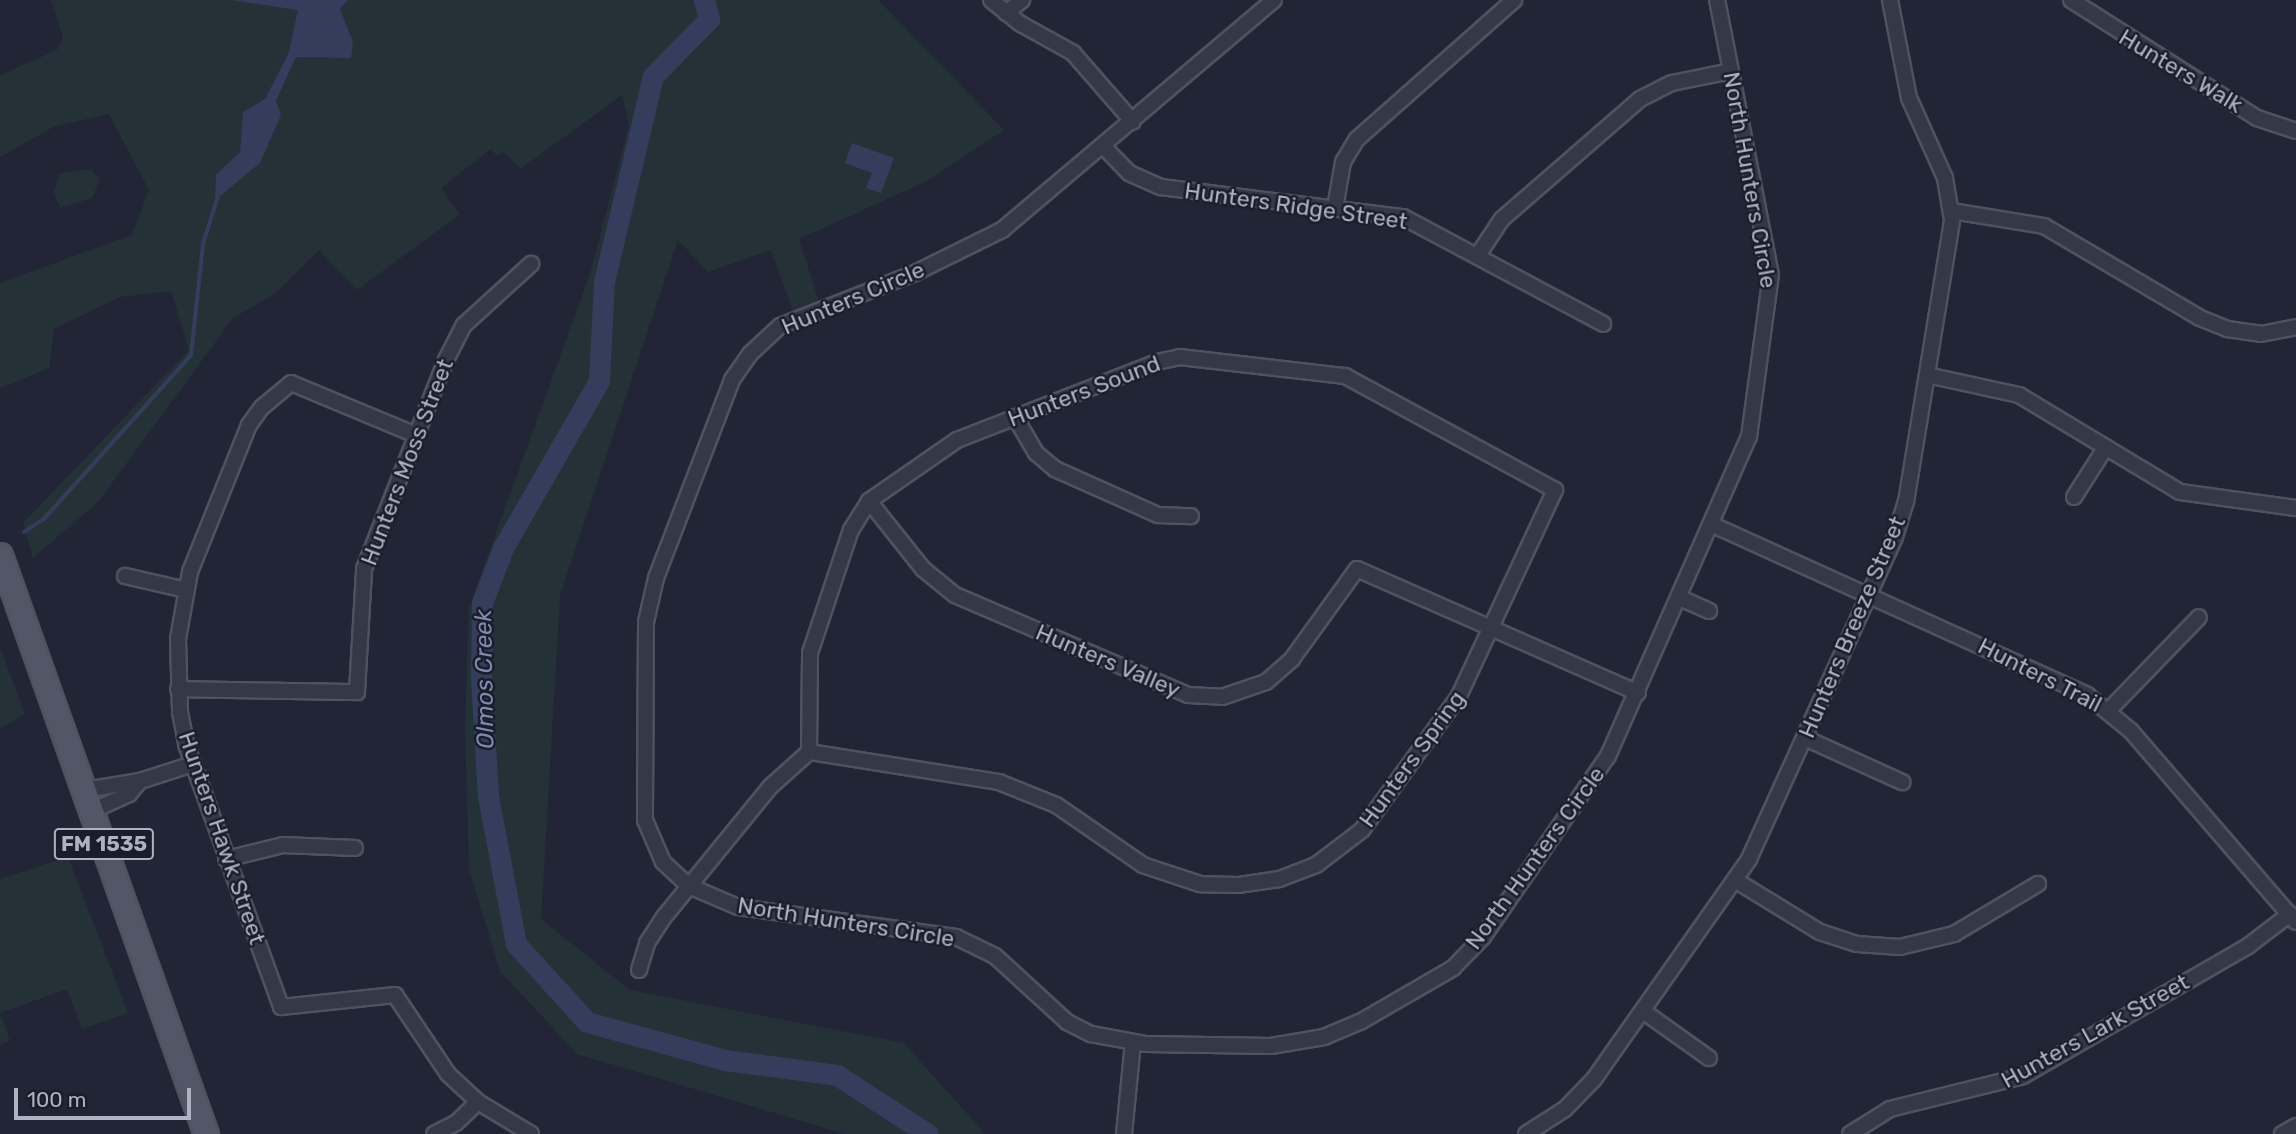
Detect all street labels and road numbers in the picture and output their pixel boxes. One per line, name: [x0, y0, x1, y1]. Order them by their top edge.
street label: Hunters Walk: [2114, 23, 2248, 119]
street label: North Hunters Circle: [1717, 70, 1783, 290]
street label: Hunters Ridge Street: [1183, 177, 1409, 235]
street label: Hunters Circle: [777, 255, 929, 341]
street label: Hunters Sound: [1004, 349, 1164, 433]
street label: Hunters Moss Street: [355, 355, 459, 569]
street label: Hunters Breeze Street: [1793, 512, 1911, 742]
street label: Hunters Valley: [1031, 618, 1185, 704]
street label: Hunters Trail: [1973, 632, 2107, 718]
street label: Hunters Spring: [1353, 685, 1471, 833]
street label: Hunters Hawk Street: [173, 728, 271, 948]
street label: North Hunters Circle: [1459, 761, 1611, 955]
road number: FM 1535: [53, 826, 155, 862]
street label: North Hunters Circle: [736, 891, 956, 953]
street label: Hunters Lark Street: [1996, 968, 2194, 1094]

